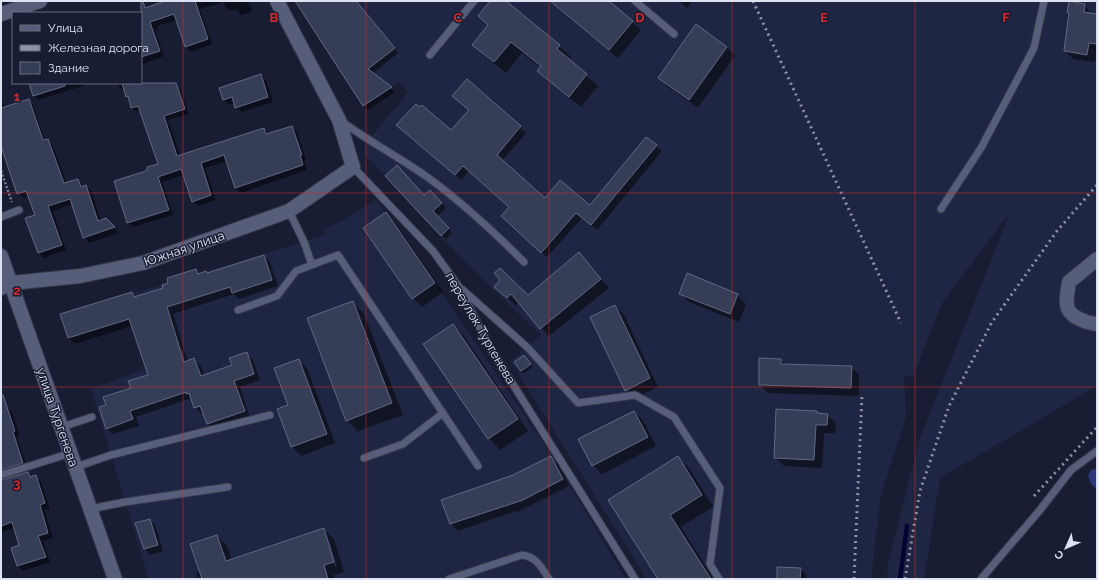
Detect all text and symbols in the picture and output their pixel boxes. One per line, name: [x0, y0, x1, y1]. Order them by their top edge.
text: B: [270, 10, 279, 25]
text: C: [454, 10, 463, 25]
text: D: [635, 10, 645, 25]
text: E: [820, 10, 828, 25]
text: F: [1002, 10, 1010, 25]
legend: [12, 12, 142, 84]
text: Улица: [48, 21, 83, 35]
text: Железная дорога: [48, 41, 149, 55]
text: Здание: [48, 61, 89, 75]
text: 1: [14, 89, 21, 104]
street label: Южная улица: [142, 228, 226, 269]
street label: переулок Тургенева: [442, 270, 519, 387]
text: 2: [13, 283, 21, 298]
street label: улица Тургенева: [34, 366, 82, 469]
text: 3: [13, 476, 21, 491]
north arrow: [1046, 528, 1086, 568]
text: С: [1052, 547, 1067, 562]

